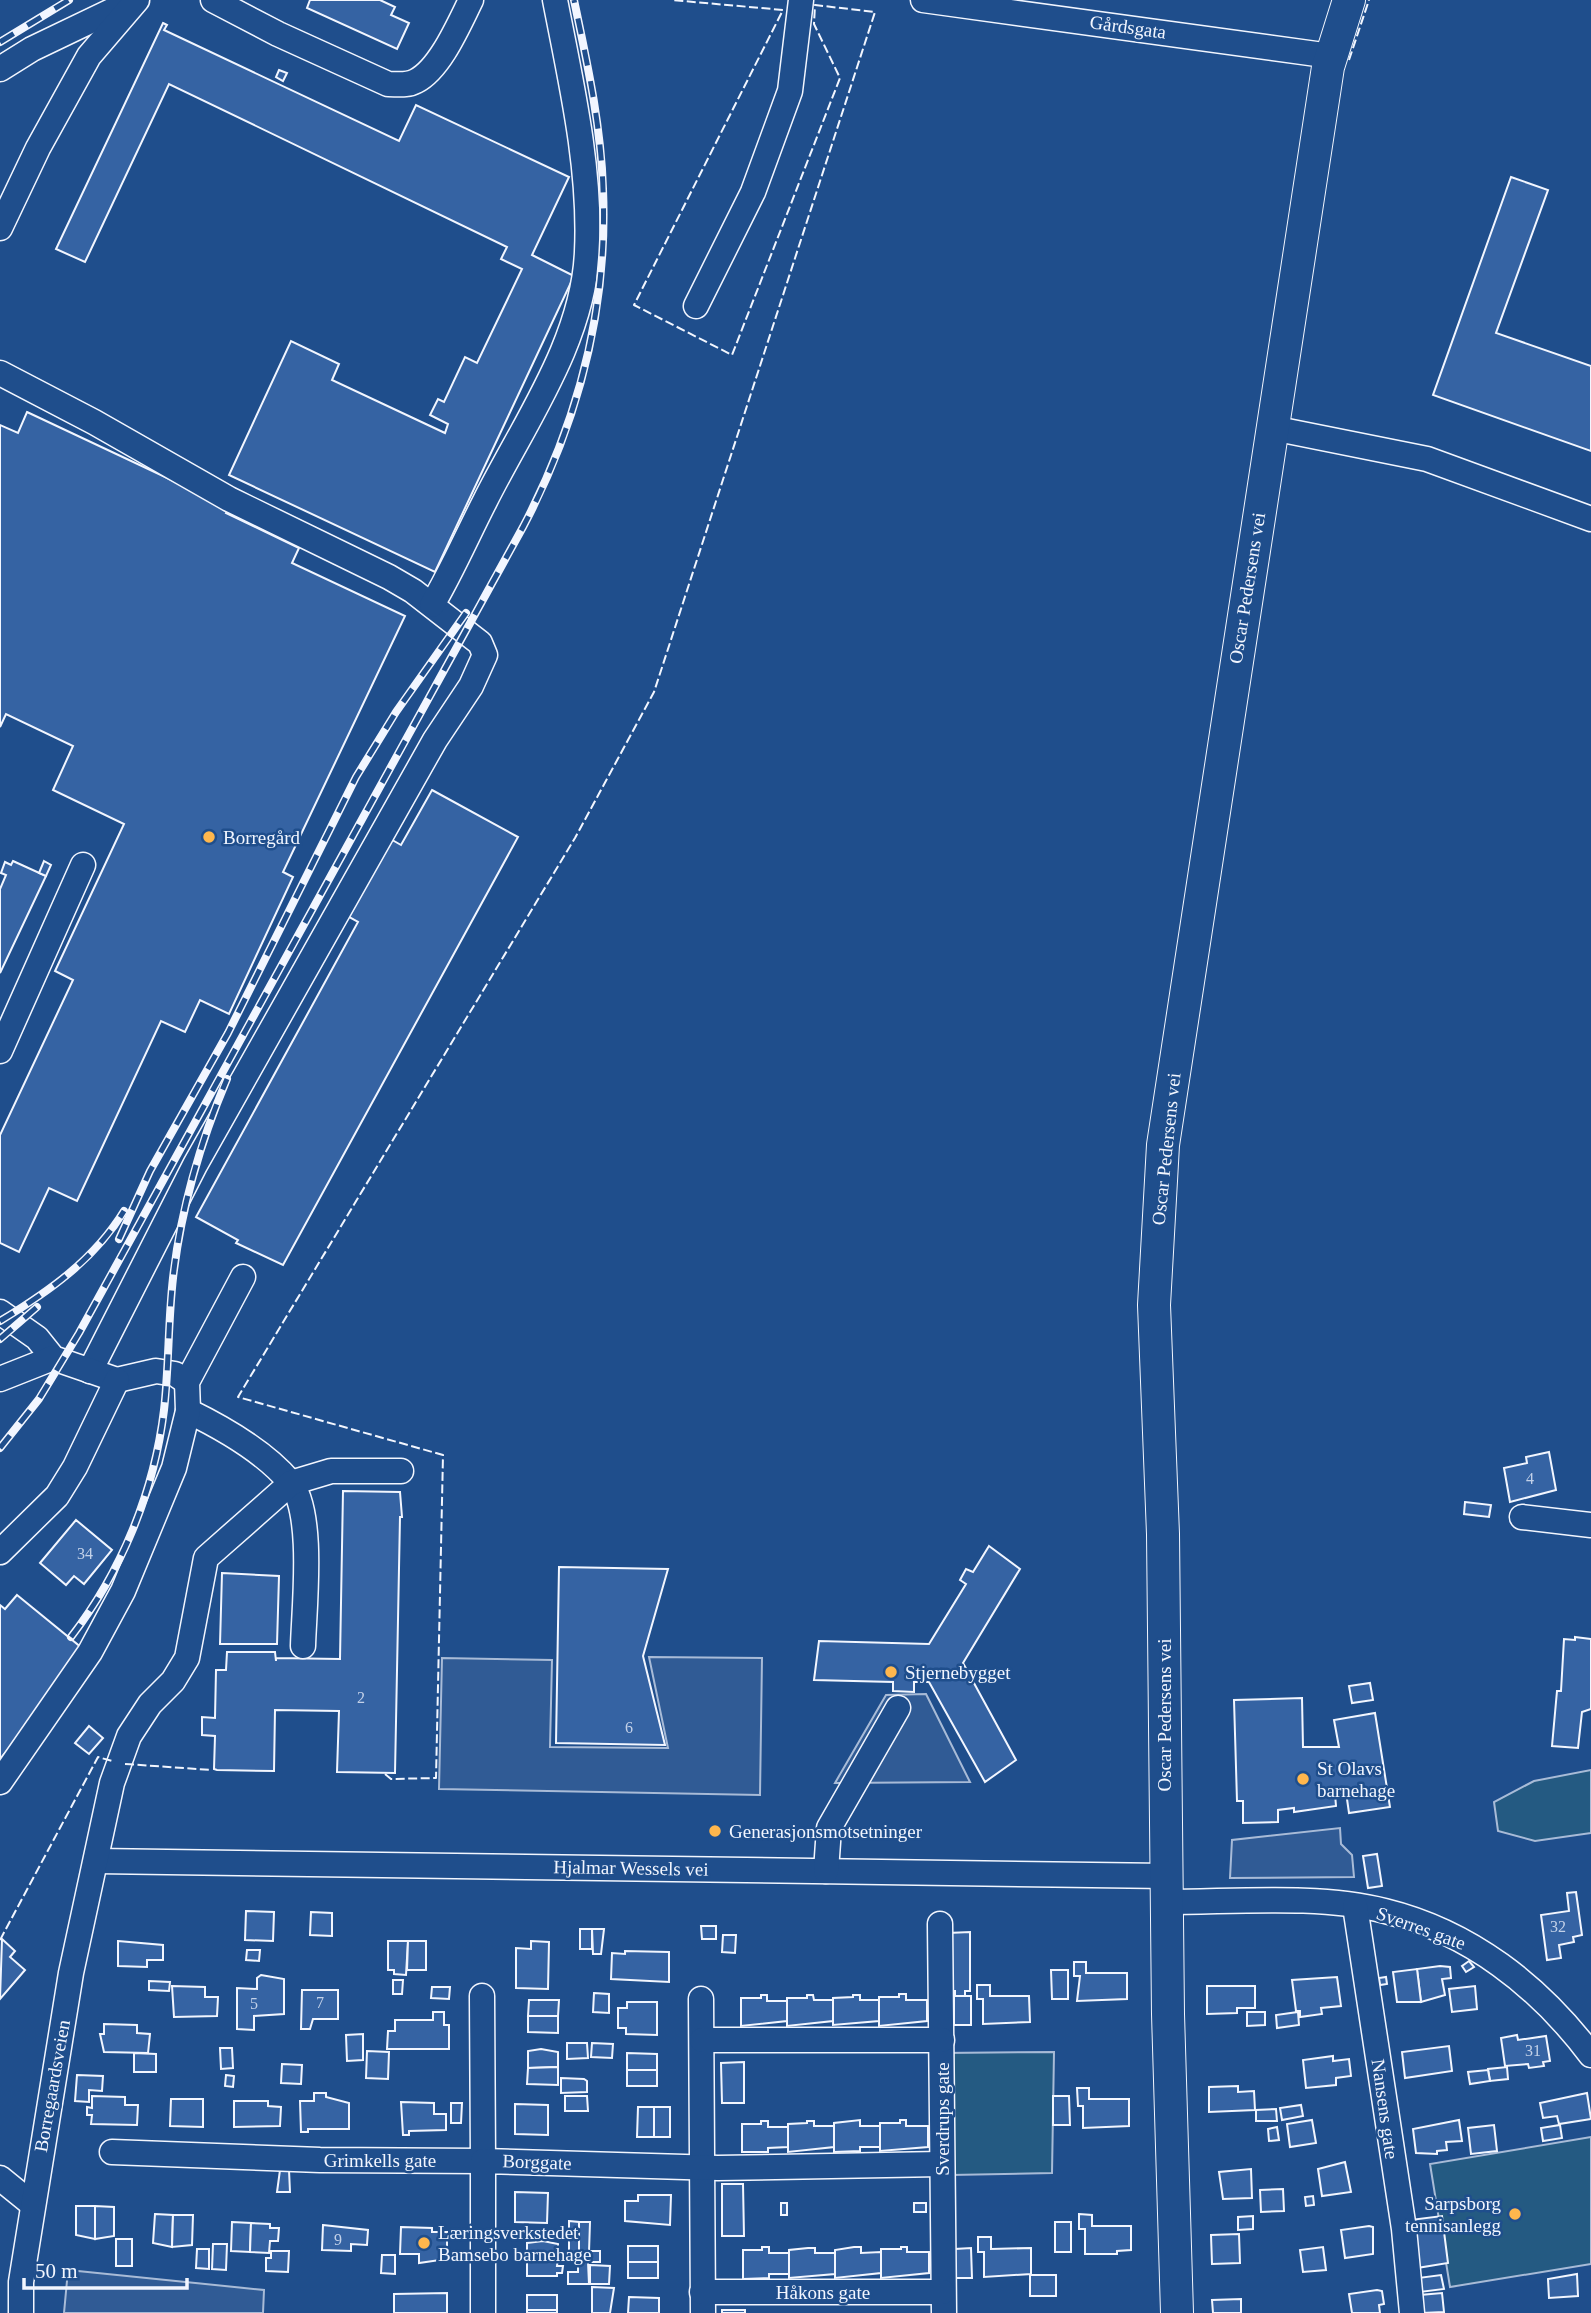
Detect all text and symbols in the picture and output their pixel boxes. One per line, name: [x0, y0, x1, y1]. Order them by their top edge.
street label: Gårdsgata: [1088, 11, 1168, 43]
street label: Oscar Pedersens vei: [1225, 511, 1269, 665]
place label: Borregård: [223, 827, 301, 848]
marker: Borregård: [201, 829, 217, 845]
street label: Oscar Pedersens vei: [1148, 1072, 1184, 1226]
house number: 4: [1526, 1470, 1534, 1487]
house number: 34: [77, 1545, 93, 1562]
street label: Oscar Pedersens vei: [1154, 1638, 1175, 1792]
place label: Stjernebygget: [905, 1662, 1011, 1683]
marker: Stjernebygget: [883, 1664, 899, 1680]
house number: 2: [357, 1689, 365, 1706]
house number: 6: [625, 1719, 633, 1736]
place label: St Olavs barnehage: [1317, 1758, 1395, 1801]
marker: St Olavs barnehage: [1295, 1771, 1311, 1787]
place label: Generasjonsmotsetninger: [729, 1821, 923, 1842]
marker: Generasjonsmotsetninger: [707, 1823, 723, 1839]
street label: Hjalmar Wessels vei: [553, 1856, 709, 1880]
street label: Sverres gate: [1374, 1902, 1468, 1954]
house number: 32: [1550, 1918, 1566, 1935]
house number: 7: [316, 1994, 324, 2011]
house number: 5: [250, 1995, 258, 2012]
street label: Borregaardsveien: [30, 2018, 74, 2154]
house number: 31: [1525, 2042, 1541, 2059]
street label: Nansens gate: [1368, 2058, 1402, 2160]
street label: Sverdrups gate: [932, 2062, 953, 2176]
street label: Grimkells gate: [324, 2150, 436, 2171]
street label: Borggate: [502, 2150, 572, 2174]
place label: Sarpsborg tennisanlegg: [1405, 2193, 1501, 2236]
marker: Sarpsborg tennisanlegg: [1507, 2206, 1523, 2222]
place label: Læringsverkstedet Bamsebo barnehage: [438, 2222, 592, 2265]
house number: 9: [334, 2231, 342, 2248]
marker: Læringsverkstedet Bamsebo barnehage: [416, 2235, 432, 2251]
scale bar: [24, 2246, 187, 2290]
text: 50 m: [35, 2259, 78, 2283]
street label: Håkons gate: [776, 2282, 870, 2303]

